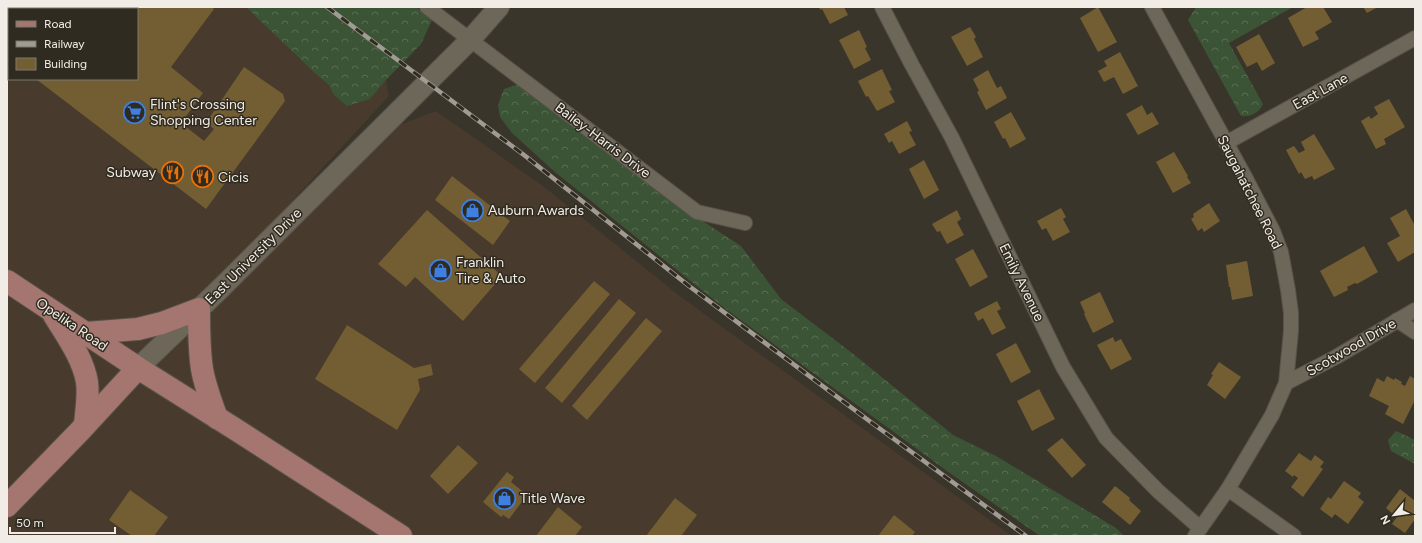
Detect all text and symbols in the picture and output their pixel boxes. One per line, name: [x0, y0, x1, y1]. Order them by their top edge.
legend: [8, 8, 138, 80]
text: Road: [44, 17, 72, 31]
text: Railway: [44, 37, 85, 51]
text: Building: [44, 57, 87, 71]
street label: East Lane: [1290, 69, 1351, 114]
place label: Flint's Crossing Shopping Center: [150, 96, 257, 129]
supermarket icon: Flint's Crossing Shopping Center: [121, 99, 147, 125]
street label: Bailey-Harris Drive: [551, 99, 654, 182]
street label: Saugahatchee Road: [1213, 132, 1286, 252]
restaurant icon: Subway: [159, 159, 185, 185]
place label: Subway: [106, 164, 157, 181]
restaurant icon: Cicis: [189, 164, 215, 190]
place label: Cicis: [218, 169, 249, 186]
shop icon: Auburn Awards: [460, 197, 486, 223]
place label: Auburn Awards: [488, 202, 584, 219]
street label: East University Drive: [202, 204, 305, 308]
street label: Emily Avenue: [995, 240, 1048, 324]
place label: Franklin Tire & Auto: [456, 254, 526, 287]
shop icon: Franklin Tire & Auto: [427, 257, 453, 283]
street label: Opelika Road: [33, 294, 111, 355]
street label: Scotwood Drive: [1303, 315, 1399, 380]
shop icon: Title Wave: [492, 485, 518, 511]
place label: Title Wave: [520, 490, 585, 507]
north arrow: [1374, 495, 1414, 535]
scale bar: [10, 509, 115, 535]
text: N: [1378, 513, 1393, 526]
text: 50 m: [16, 516, 44, 530]

